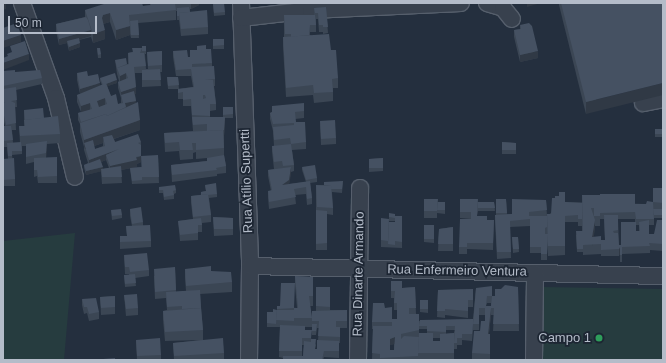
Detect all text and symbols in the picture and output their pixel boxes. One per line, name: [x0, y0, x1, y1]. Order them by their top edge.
scale bar: [10, 8, 99, 34]
text: 50 m: [15, 16, 42, 30]
street label: Rua Atílio Supertti: [237, 128, 257, 234]
street label: Rua Dinarte Armando: [350, 211, 368, 337]
street label: Rua Enfermeiro Ventura: [387, 262, 527, 280]
place label: Campo 1: [538, 330, 591, 346]
marker: Campo 1: [594, 333, 604, 343]

